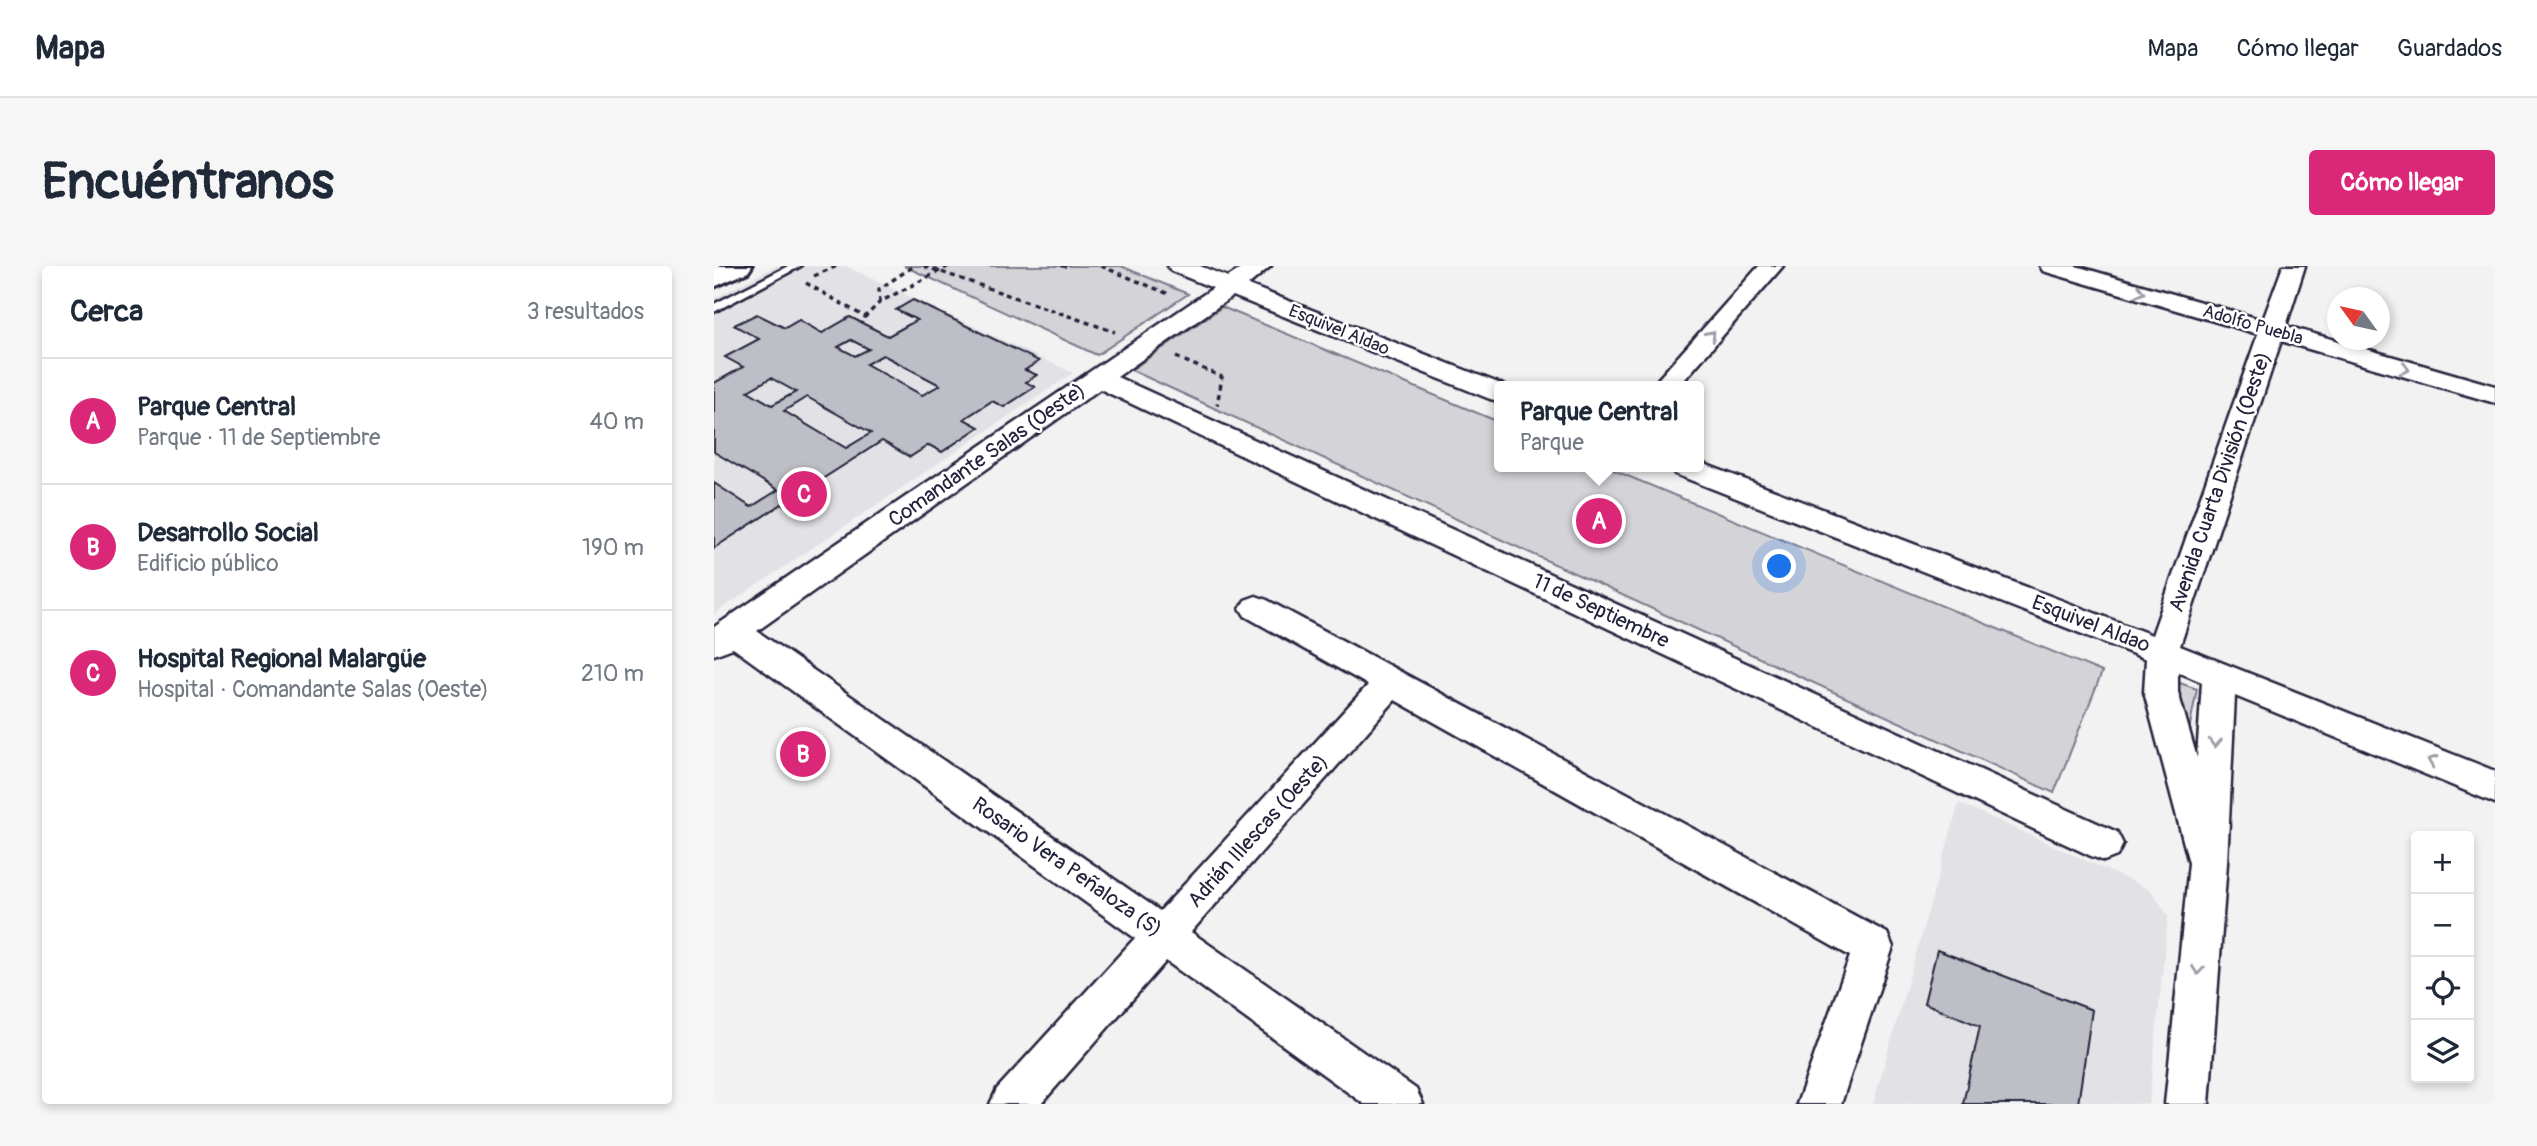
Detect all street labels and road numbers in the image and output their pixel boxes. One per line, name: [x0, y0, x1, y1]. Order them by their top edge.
street label: Esquivel Aldao: [1285, 299, 1393, 361]
street label: Adolfo Puebla: [2200, 300, 2306, 350]
street label: Avenida Cuarta División (Oeste): [2163, 348, 2277, 616]
street label: Comandante Salas (Oeste): [883, 377, 1091, 533]
street label: 11 de Septiembre: [1528, 568, 1674, 655]
street label: Esquivel Aldao: [2028, 589, 2154, 659]
street label: Adrián Illescas (Oeste): [1182, 749, 1334, 913]
street label: Rosario Vera Peñaloza (S): [967, 791, 1167, 943]

